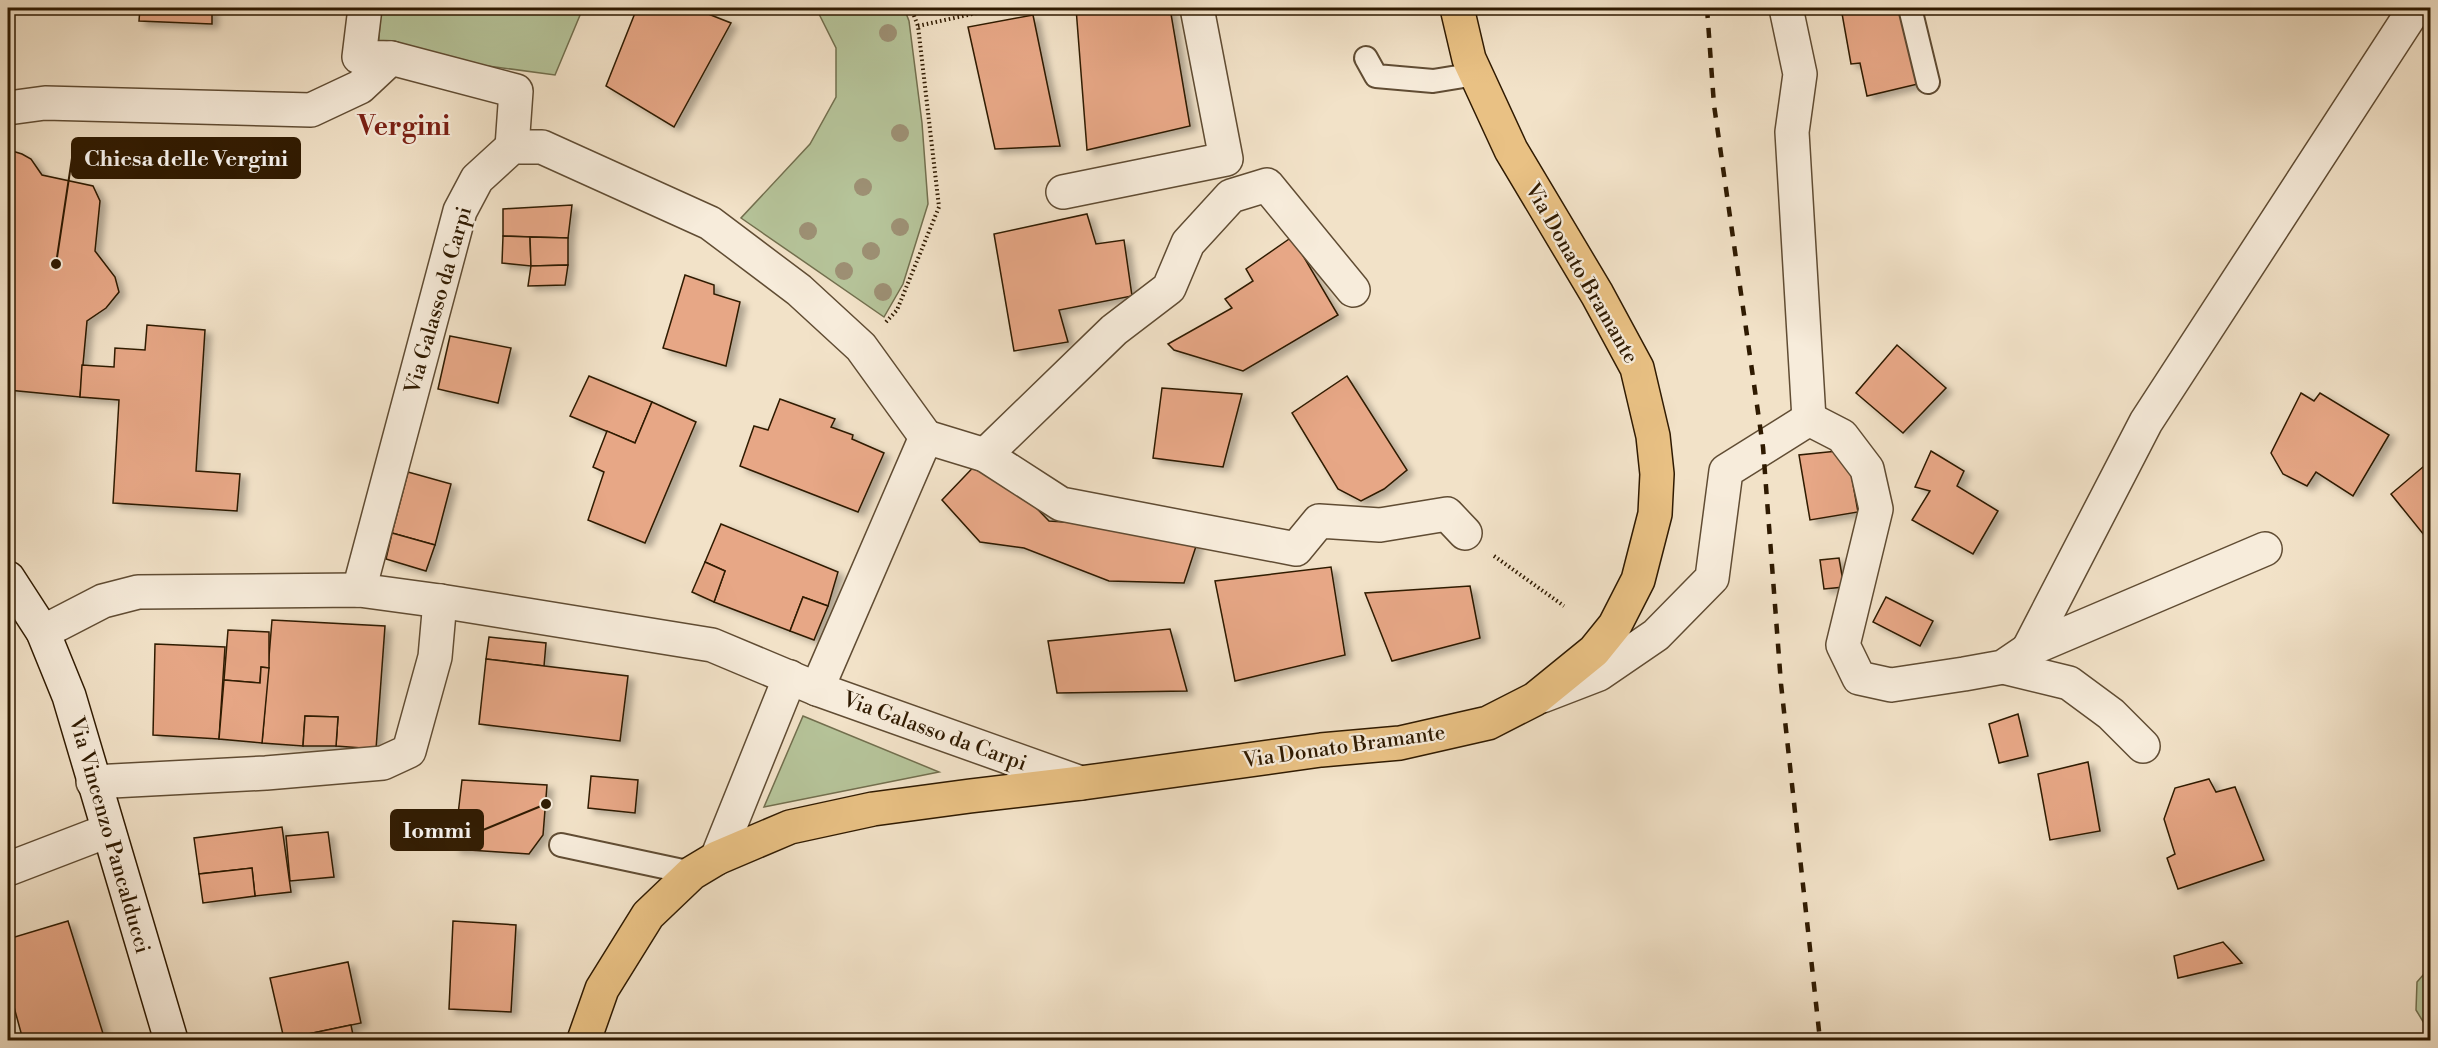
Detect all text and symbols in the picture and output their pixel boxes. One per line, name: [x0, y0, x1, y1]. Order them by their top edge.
district label: Vergini: [357, 110, 451, 144]
callout: Chiesa delle Vergini: [72, 138, 300, 178]
text: Chiesa delle Vergini: [84, 146, 288, 173]
street label: Via Donato Bramante: [1518, 178, 1643, 368]
street label: Via Galasso da Carpi: [399, 203, 478, 398]
street label: Via Galasso da Carpi: [838, 686, 1030, 777]
street label: Via Vincenzo Pancalducci: [63, 713, 155, 957]
street label: Via Donato Bramante: [1240, 720, 1447, 774]
callout: Iommi: [391, 810, 483, 850]
text: Iommi: [403, 818, 471, 845]

